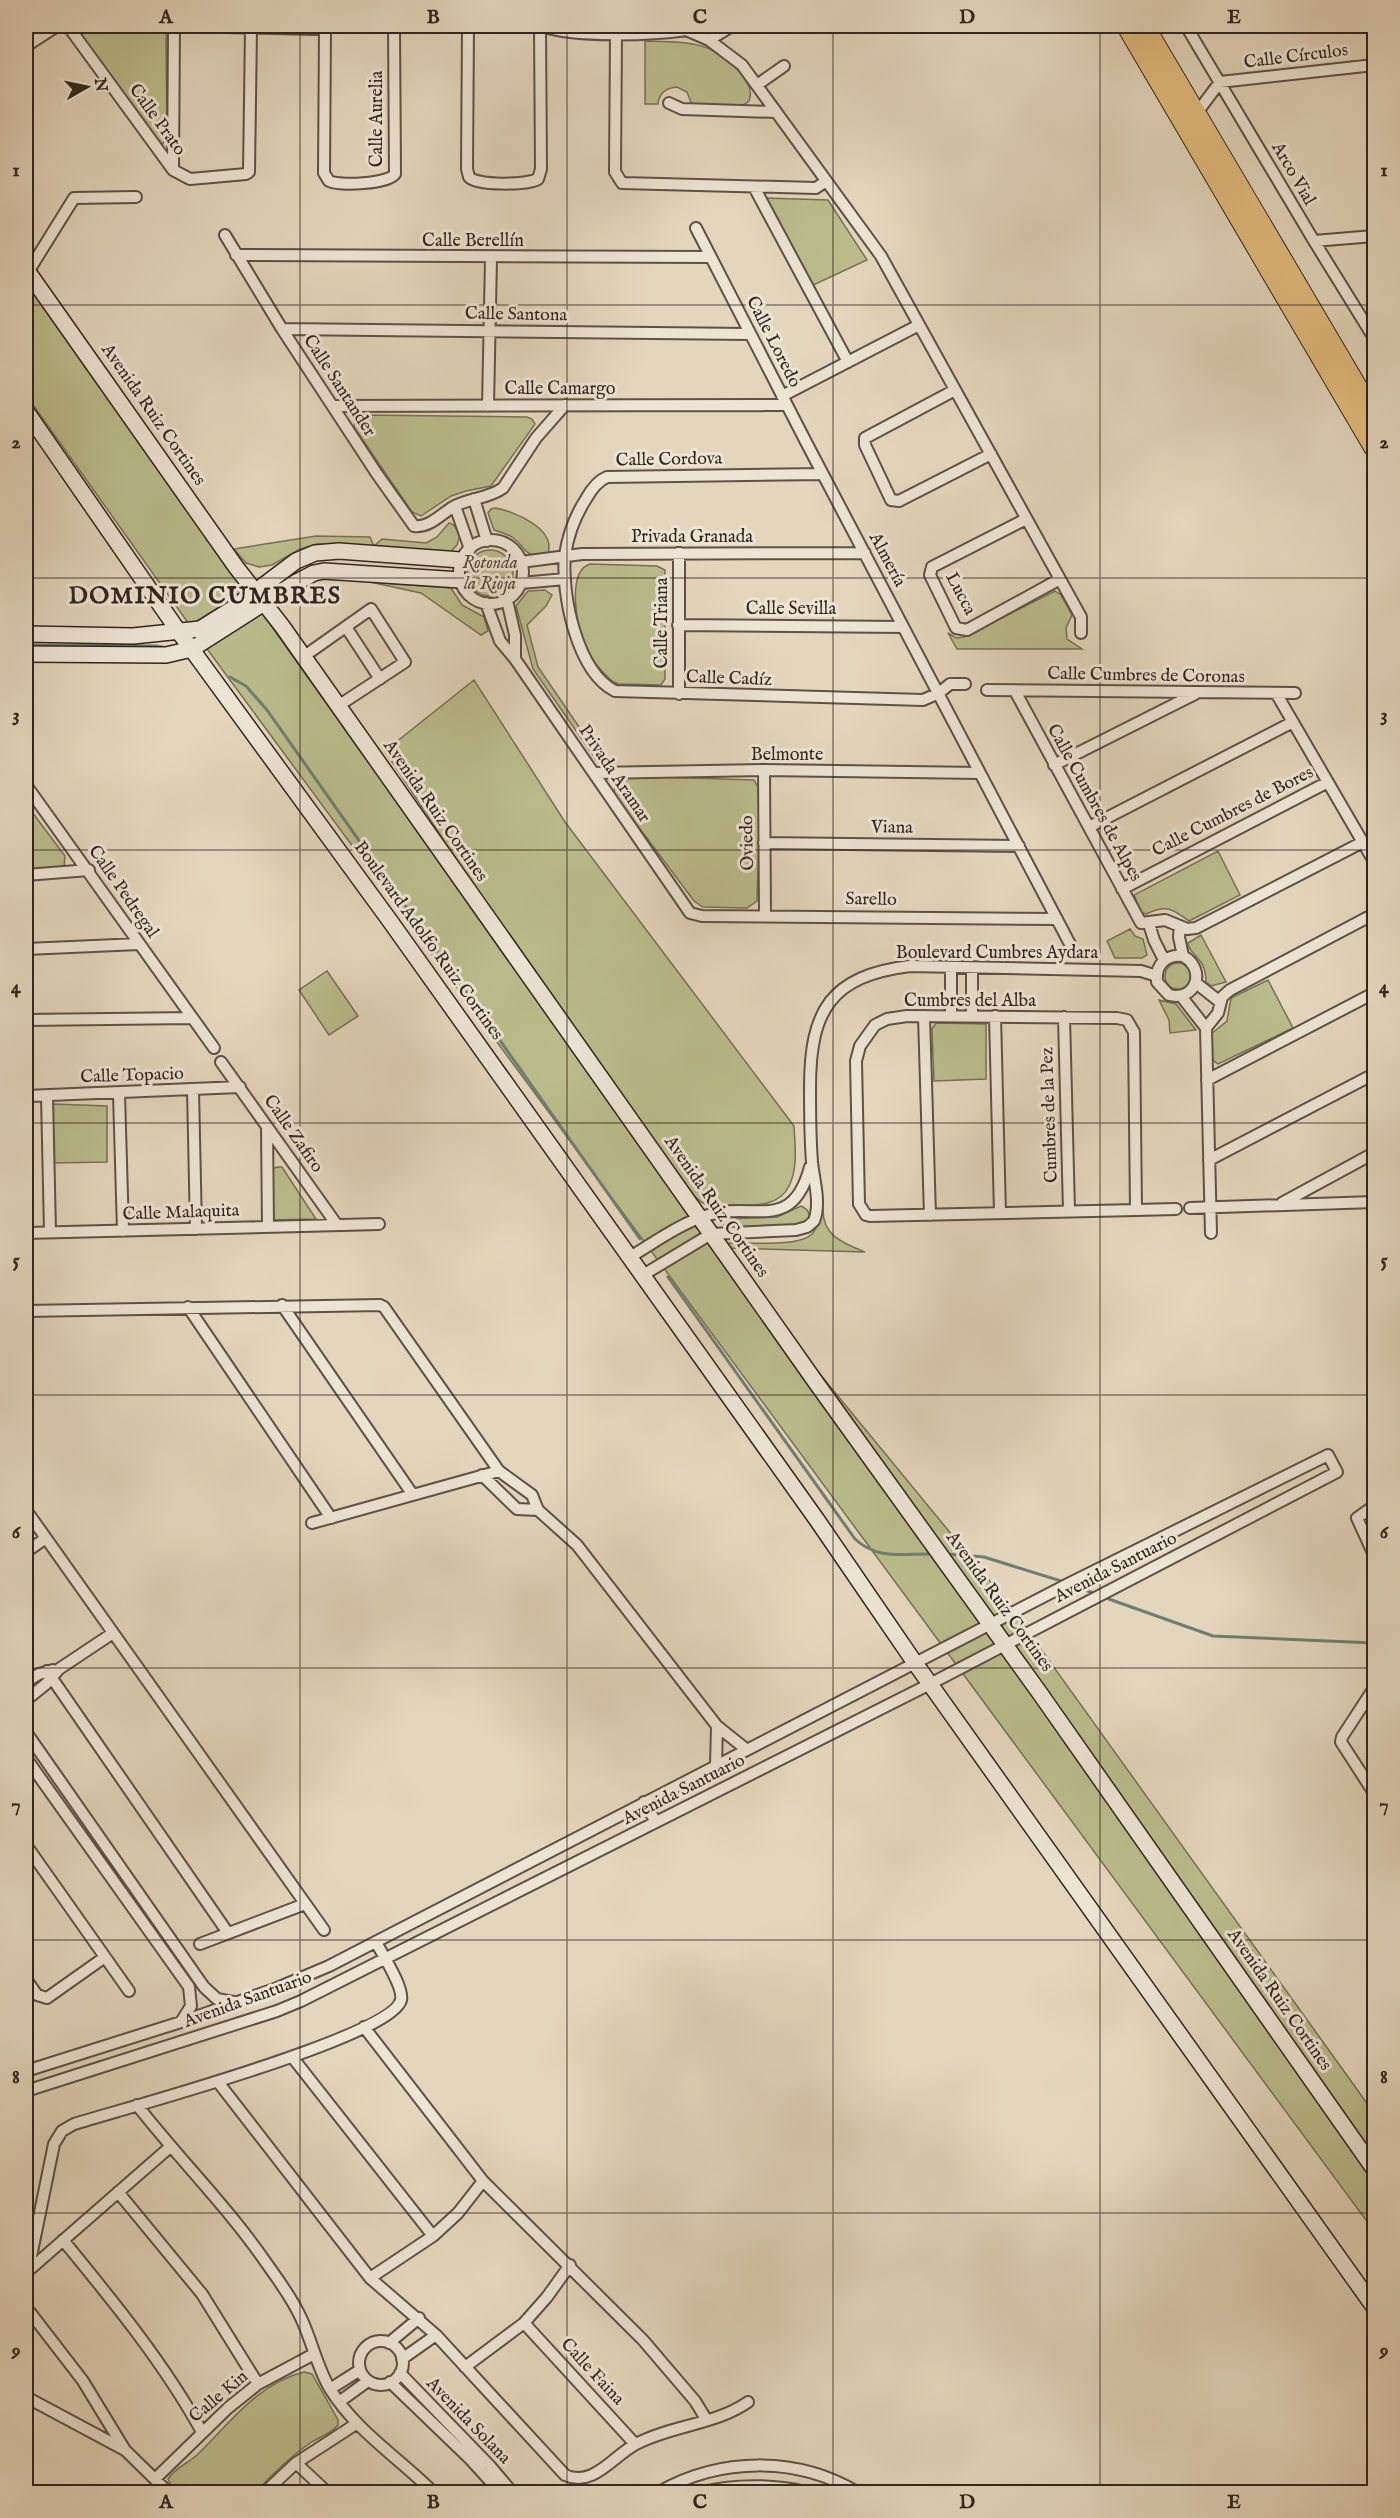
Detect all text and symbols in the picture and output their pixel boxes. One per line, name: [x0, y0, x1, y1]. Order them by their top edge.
text: A: [158, 5, 174, 30]
text: B: [426, 5, 440, 30]
text: C: [693, 5, 707, 30]
text: D: [959, 5, 975, 30]
text: E: [1227, 5, 1241, 30]
street label: Calle Círculos: [1243, 39, 1349, 75]
north arrow: [57, 57, 117, 117]
street label: Calle Aurelia: [366, 71, 389, 167]
text: N: [89, 76, 111, 94]
street label: Calle Prato: [123, 80, 191, 161]
street label: Arco Vial: [1265, 137, 1320, 210]
text: 1: [12, 158, 20, 183]
text: 1: [1380, 158, 1388, 183]
street label: Calle Berellín: [422, 230, 524, 253]
street label: Calle Loredo: [740, 292, 806, 392]
street label: Calle Santona: [465, 303, 568, 327]
street label: Calle Santander: [297, 331, 381, 442]
street label: Avenida Ruiz Cortines: [95, 339, 211, 490]
street label: Calle Camargo: [505, 378, 616, 401]
text: 2: [11, 430, 21, 455]
text: 2: [1379, 430, 1389, 455]
street label: Calle Cordova: [616, 448, 723, 472]
street label: Privada Granada: [631, 526, 753, 549]
street label: Almería: [863, 528, 911, 591]
park label: Rotonda la Rioja: [462, 552, 518, 596]
street label: Lucca: [939, 569, 981, 620]
street label: Calle Triana: [651, 577, 674, 668]
district label: DOMINIO CUMBRES: [68, 581, 342, 612]
street label: Calle Sevilla: [746, 598, 836, 621]
street label: Calle Cumbres de Coronas: [1047, 663, 1245, 689]
street label: Calle Cadíz: [686, 666, 772, 692]
text: 3: [12, 703, 20, 728]
text: 3: [1380, 703, 1388, 728]
street label: Privada Aramar: [573, 720, 656, 828]
street label: Calle Cumbres de Alpes: [1041, 720, 1147, 886]
street label: Avenida Ruiz Cortines: [377, 735, 493, 886]
street label: Belmonte: [751, 744, 823, 767]
street label: Calle Cumbres de Bores: [1149, 761, 1317, 863]
street label: Oviedo: [736, 815, 760, 871]
street label: Viana: [870, 816, 913, 840]
street label: Boulevard Adolfo Ruiz Cortines: [348, 837, 508, 1045]
street label: Calle Pedregal: [83, 841, 163, 943]
street label: Sarello: [845, 888, 897, 912]
street label: Boulevard Cumbres Aydara: [896, 942, 1098, 965]
text: 4: [11, 975, 22, 1000]
text: 4: [1379, 975, 1390, 1000]
street label: Cumbres del Alba: [904, 990, 1036, 1013]
street label: Cumbres de la Pez: [1036, 1047, 1064, 1183]
street label: Calle Topacio: [80, 1063, 184, 1089]
street label: Calle Zafiro: [258, 1091, 328, 1178]
street label: Avenida Ruiz Cortines: [658, 1131, 774, 1282]
street label: Calle Malaquita: [122, 1199, 240, 1227]
text: 5: [12, 1248, 20, 1273]
text: 5: [1380, 1248, 1388, 1273]
text: 6: [12, 1520, 22, 1545]
text: 6: [1380, 1520, 1390, 1545]
street label: Avenida Ruiz Cortines: [940, 1527, 1058, 1677]
street label: Avenida Santuario: [1050, 1527, 1181, 1609]
street label: Avenida Santuario: [618, 1749, 749, 1831]
text: 7: [11, 1793, 21, 1818]
text: 7: [1379, 1793, 1389, 1818]
street label: Avenida Ruiz Cortines: [1221, 1924, 1337, 2075]
street label: Avenida Santuario: [180, 1966, 315, 2034]
text: 8: [12, 2065, 20, 2090]
text: 8: [1380, 2065, 1388, 2090]
street label: Calle Faina: [555, 2334, 629, 2411]
text: 9: [11, 2338, 21, 2363]
text: 9: [1379, 2338, 1389, 2363]
street label: Calle Kin: [185, 2365, 254, 2428]
street label: Avenida Solana: [420, 2372, 516, 2470]
text: A: [158, 2490, 174, 2515]
text: B: [426, 2490, 440, 2515]
text: C: [693, 2490, 707, 2515]
text: D: [959, 2490, 975, 2515]
text: E: [1227, 2490, 1241, 2515]

